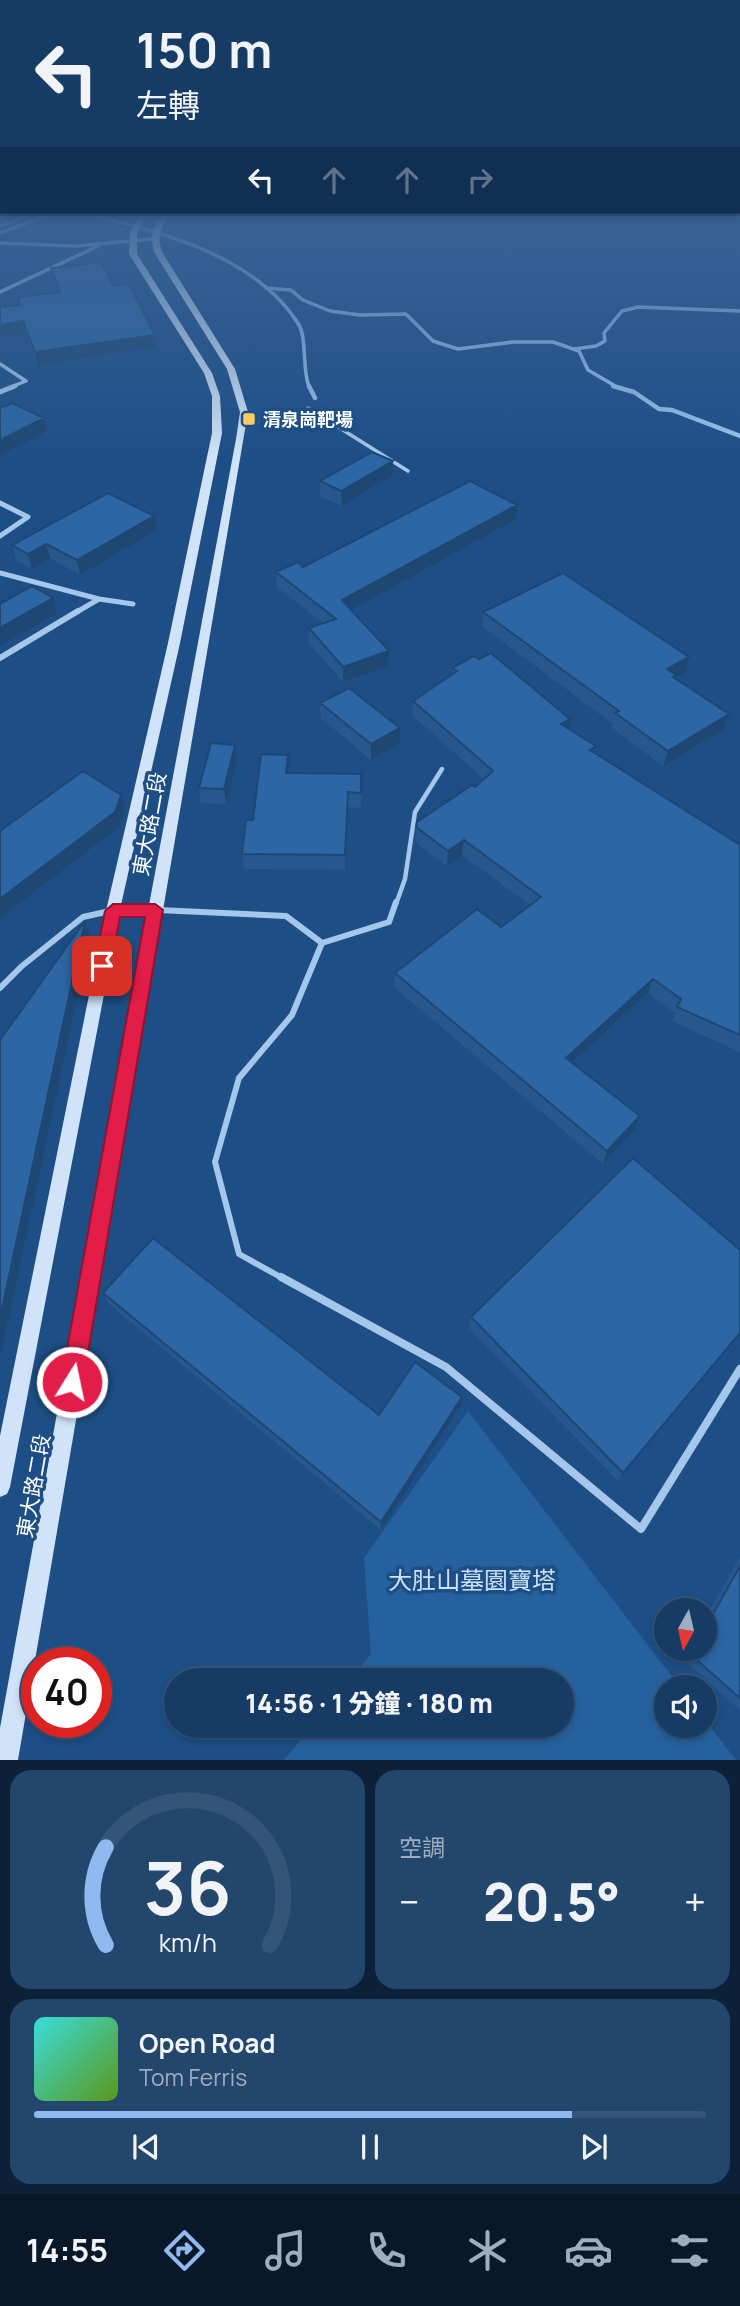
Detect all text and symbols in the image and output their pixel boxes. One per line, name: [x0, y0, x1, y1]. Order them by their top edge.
text: 150 m: [136, 16, 272, 83]
icon: left: [21, 28, 112, 119]
text: 左轉: [136, 83, 200, 127]
icon: left: [242, 161, 280, 199]
icon: ahead: [315, 161, 353, 199]
icon: ahead: [388, 161, 426, 199]
icon: right: [461, 161, 499, 199]
place label: 清泉崗靶場: [263, 407, 353, 431]
marker: 清泉崗靶場: [241, 411, 257, 427]
street label: 東大路二段: [126, 770, 172, 878]
pin: [72, 936, 132, 996]
icon: arrive: [83, 947, 121, 985]
position arrow: [35, 1345, 109, 1419]
street label: 東大路二段: [10, 1432, 56, 1540]
park label: 大肚山墓園寶塔: [388, 1563, 556, 1596]
north arrow: [654, 1598, 718, 1661]
map controls: [654, 1598, 717, 1738]
speed limit sign: 40: [21, 1647, 112, 1738]
button: sound: [654, 1675, 717, 1738]
text: 14:56 · 1 分鐘 · 180 m: [245, 1685, 493, 1721]
text: 空調: [399, 1831, 445, 1863]
text: 36: [144, 1838, 231, 1938]
text: 20.5°: [483, 1866, 620, 1937]
text: −: [399, 1875, 420, 1927]
text: +: [684, 1875, 706, 1927]
text: km/h: [158, 1925, 217, 1960]
text: Open Road: [139, 2025, 275, 2061]
text: Tom Ferris: [139, 2061, 247, 2093]
icon: previous: [127, 2128, 165, 2166]
icon: pause: [351, 2128, 389, 2166]
icon: next: [575, 2128, 613, 2166]
icon: directions: [160, 2226, 209, 2275]
icon: music: [261, 2226, 310, 2275]
icon: phone: [362, 2226, 411, 2275]
icon: climate: [463, 2226, 512, 2275]
icon: car: [564, 2226, 613, 2275]
icon: filters: [665, 2226, 714, 2275]
text: 14:55: [26, 2228, 108, 2272]

